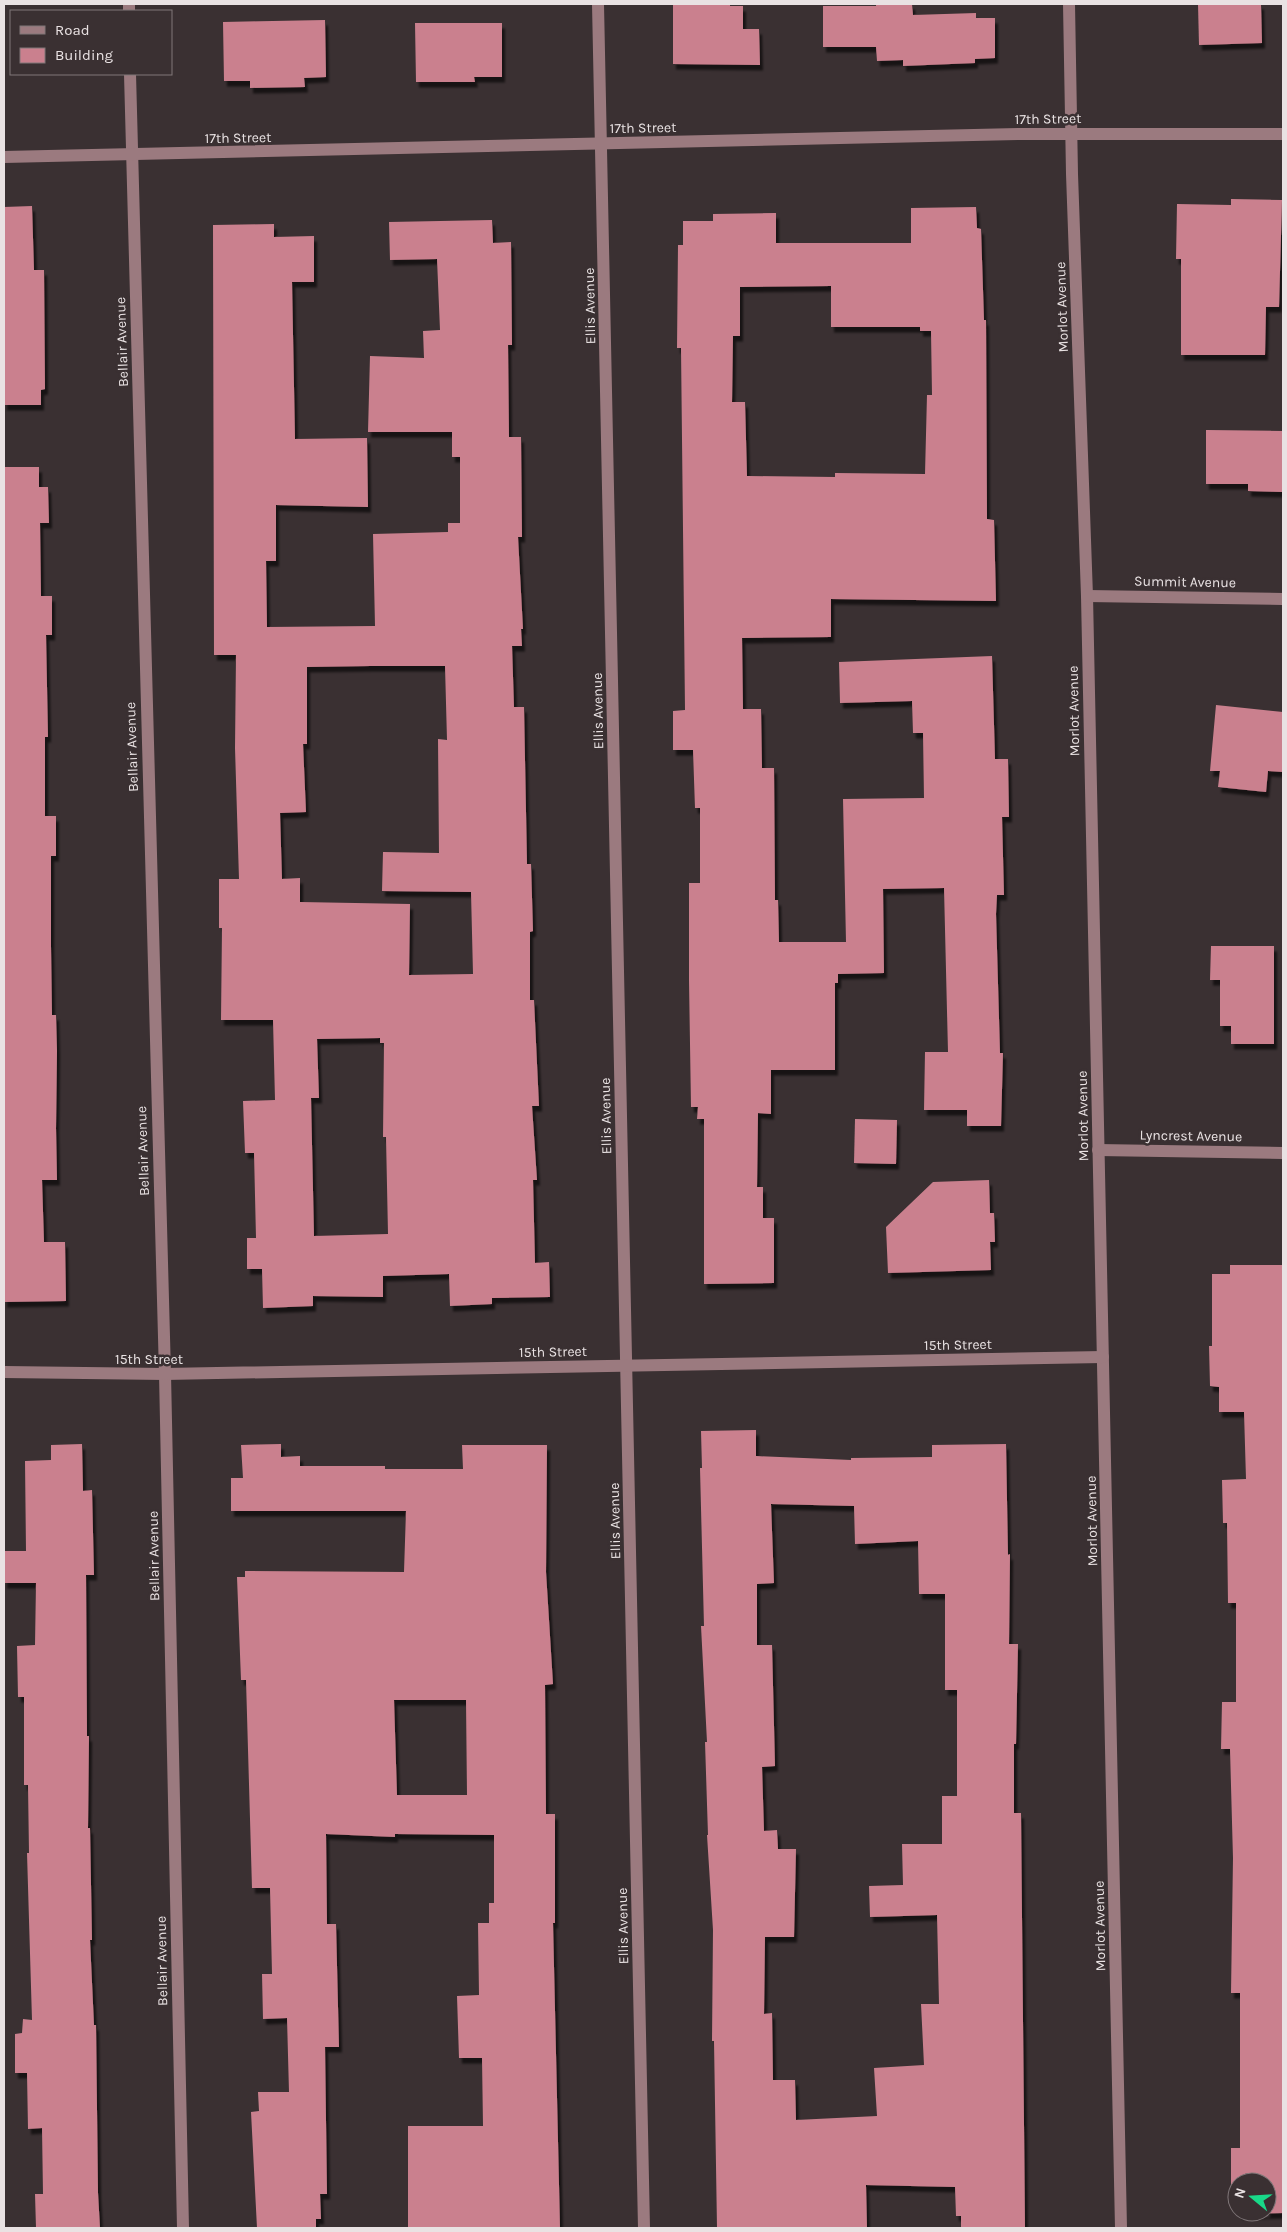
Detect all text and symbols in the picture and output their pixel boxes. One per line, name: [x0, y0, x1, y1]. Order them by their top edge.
legend: [10, 10, 172, 75]
text: Road: [55, 21, 90, 39]
text: Building: [55, 46, 113, 64]
street label: 17th Street: [1015, 110, 1081, 128]
street label: 17th Street: [610, 119, 676, 137]
street label: 17th Street: [205, 129, 271, 147]
street label: Morlot Avenue: [1052, 261, 1072, 353]
street label: Ellis Avenue: [581, 268, 599, 344]
street label: Bellair Avenue: [112, 297, 132, 387]
street label: Summit Avenue: [1134, 573, 1236, 591]
street label: Morlot Avenue: [1065, 665, 1083, 757]
street label: Ellis Avenue: [589, 673, 607, 749]
street label: Bellair Avenue: [122, 702, 142, 792]
street label: Morlot Avenue: [1074, 1070, 1092, 1162]
street label: Ellis Avenue: [597, 1078, 615, 1154]
street label: Bellair Avenue: [133, 1106, 153, 1196]
street label: Lyncrest Avenue: [1140, 1127, 1242, 1145]
street label: 15th Street: [924, 1336, 992, 1354]
street label: 15th Street: [519, 1343, 587, 1361]
street label: 15th Street: [115, 1351, 183, 1368]
street label: Morlot Avenue: [1083, 1475, 1101, 1567]
street label: Ellis Avenue: [606, 1483, 624, 1559]
street label: Bellair Avenue: [145, 1511, 163, 1601]
street label: Morlot Avenue: [1091, 1880, 1109, 1972]
street label: Ellis Avenue: [614, 1888, 632, 1964]
street label: Bellair Avenue: [153, 1916, 171, 2006]
north arrow: [1227, 2172, 1277, 2222]
text: N: [1230, 2186, 1250, 2201]

